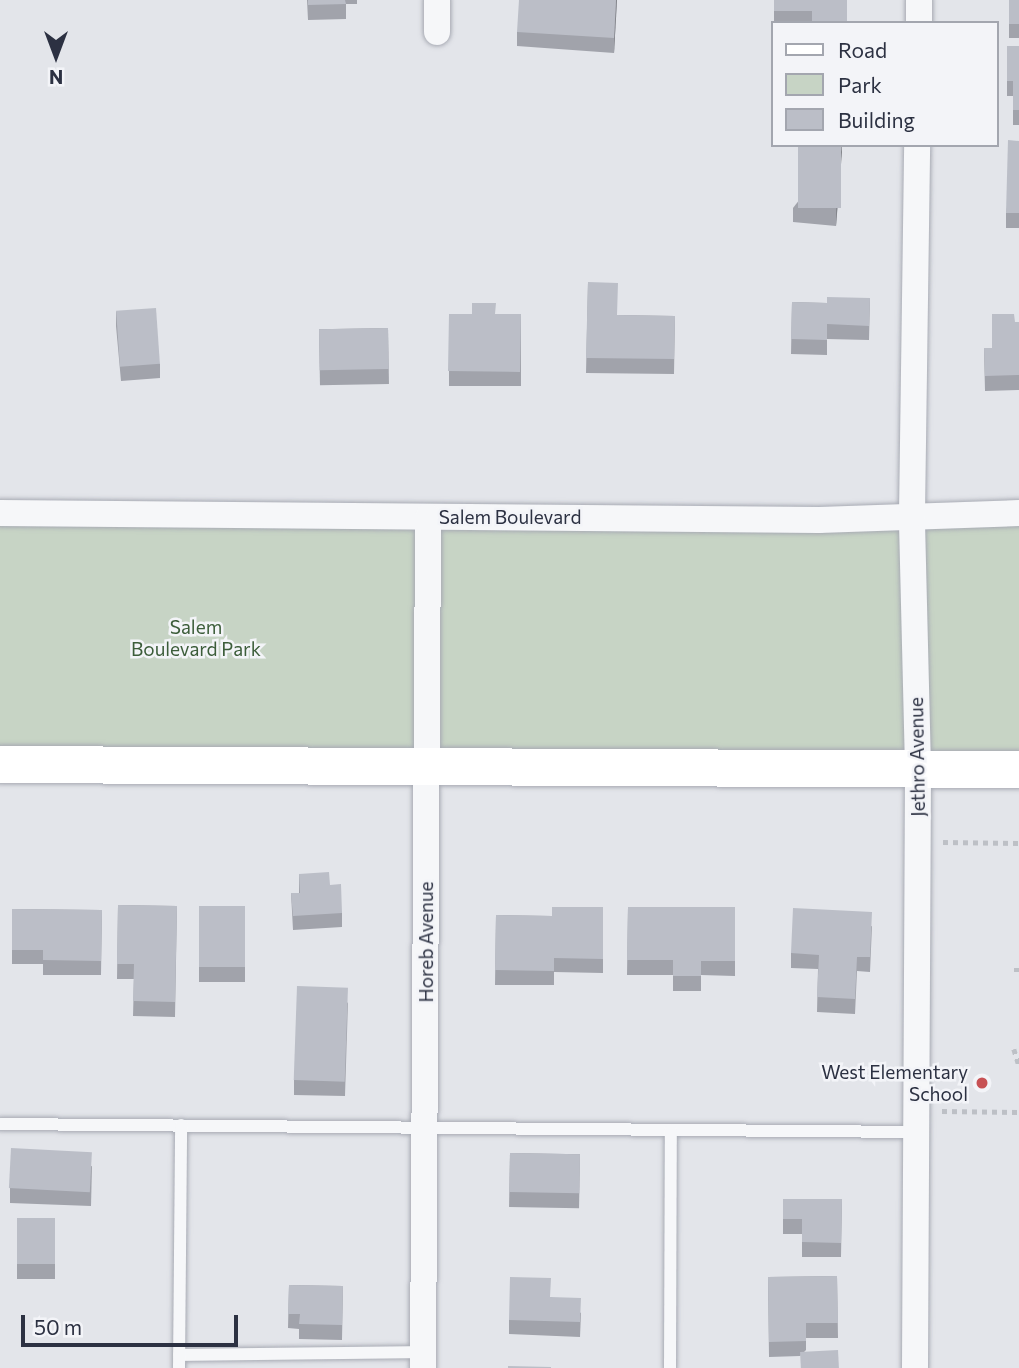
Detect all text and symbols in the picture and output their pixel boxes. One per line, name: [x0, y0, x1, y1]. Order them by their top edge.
north arrow: [21, 21, 91, 91]
legend: [771, 21, 998, 147]
text: Road: [838, 37, 887, 62]
text: N: [49, 66, 63, 89]
text: Park: [838, 72, 882, 97]
text: Building: [838, 107, 915, 132]
street label: Salem Boulevard: [439, 506, 581, 528]
park label: Salem Boulevard Park: [131, 616, 261, 660]
street label: Jethro Avenue: [905, 697, 929, 817]
street label: Horeb Avenue: [415, 881, 437, 1003]
place label: West Elementary School: [821, 1061, 968, 1105]
marker: West Elementary School: [974, 1075, 990, 1091]
scale bar: [24, 1302, 242, 1346]
text: 50 m: [34, 1314, 82, 1339]

